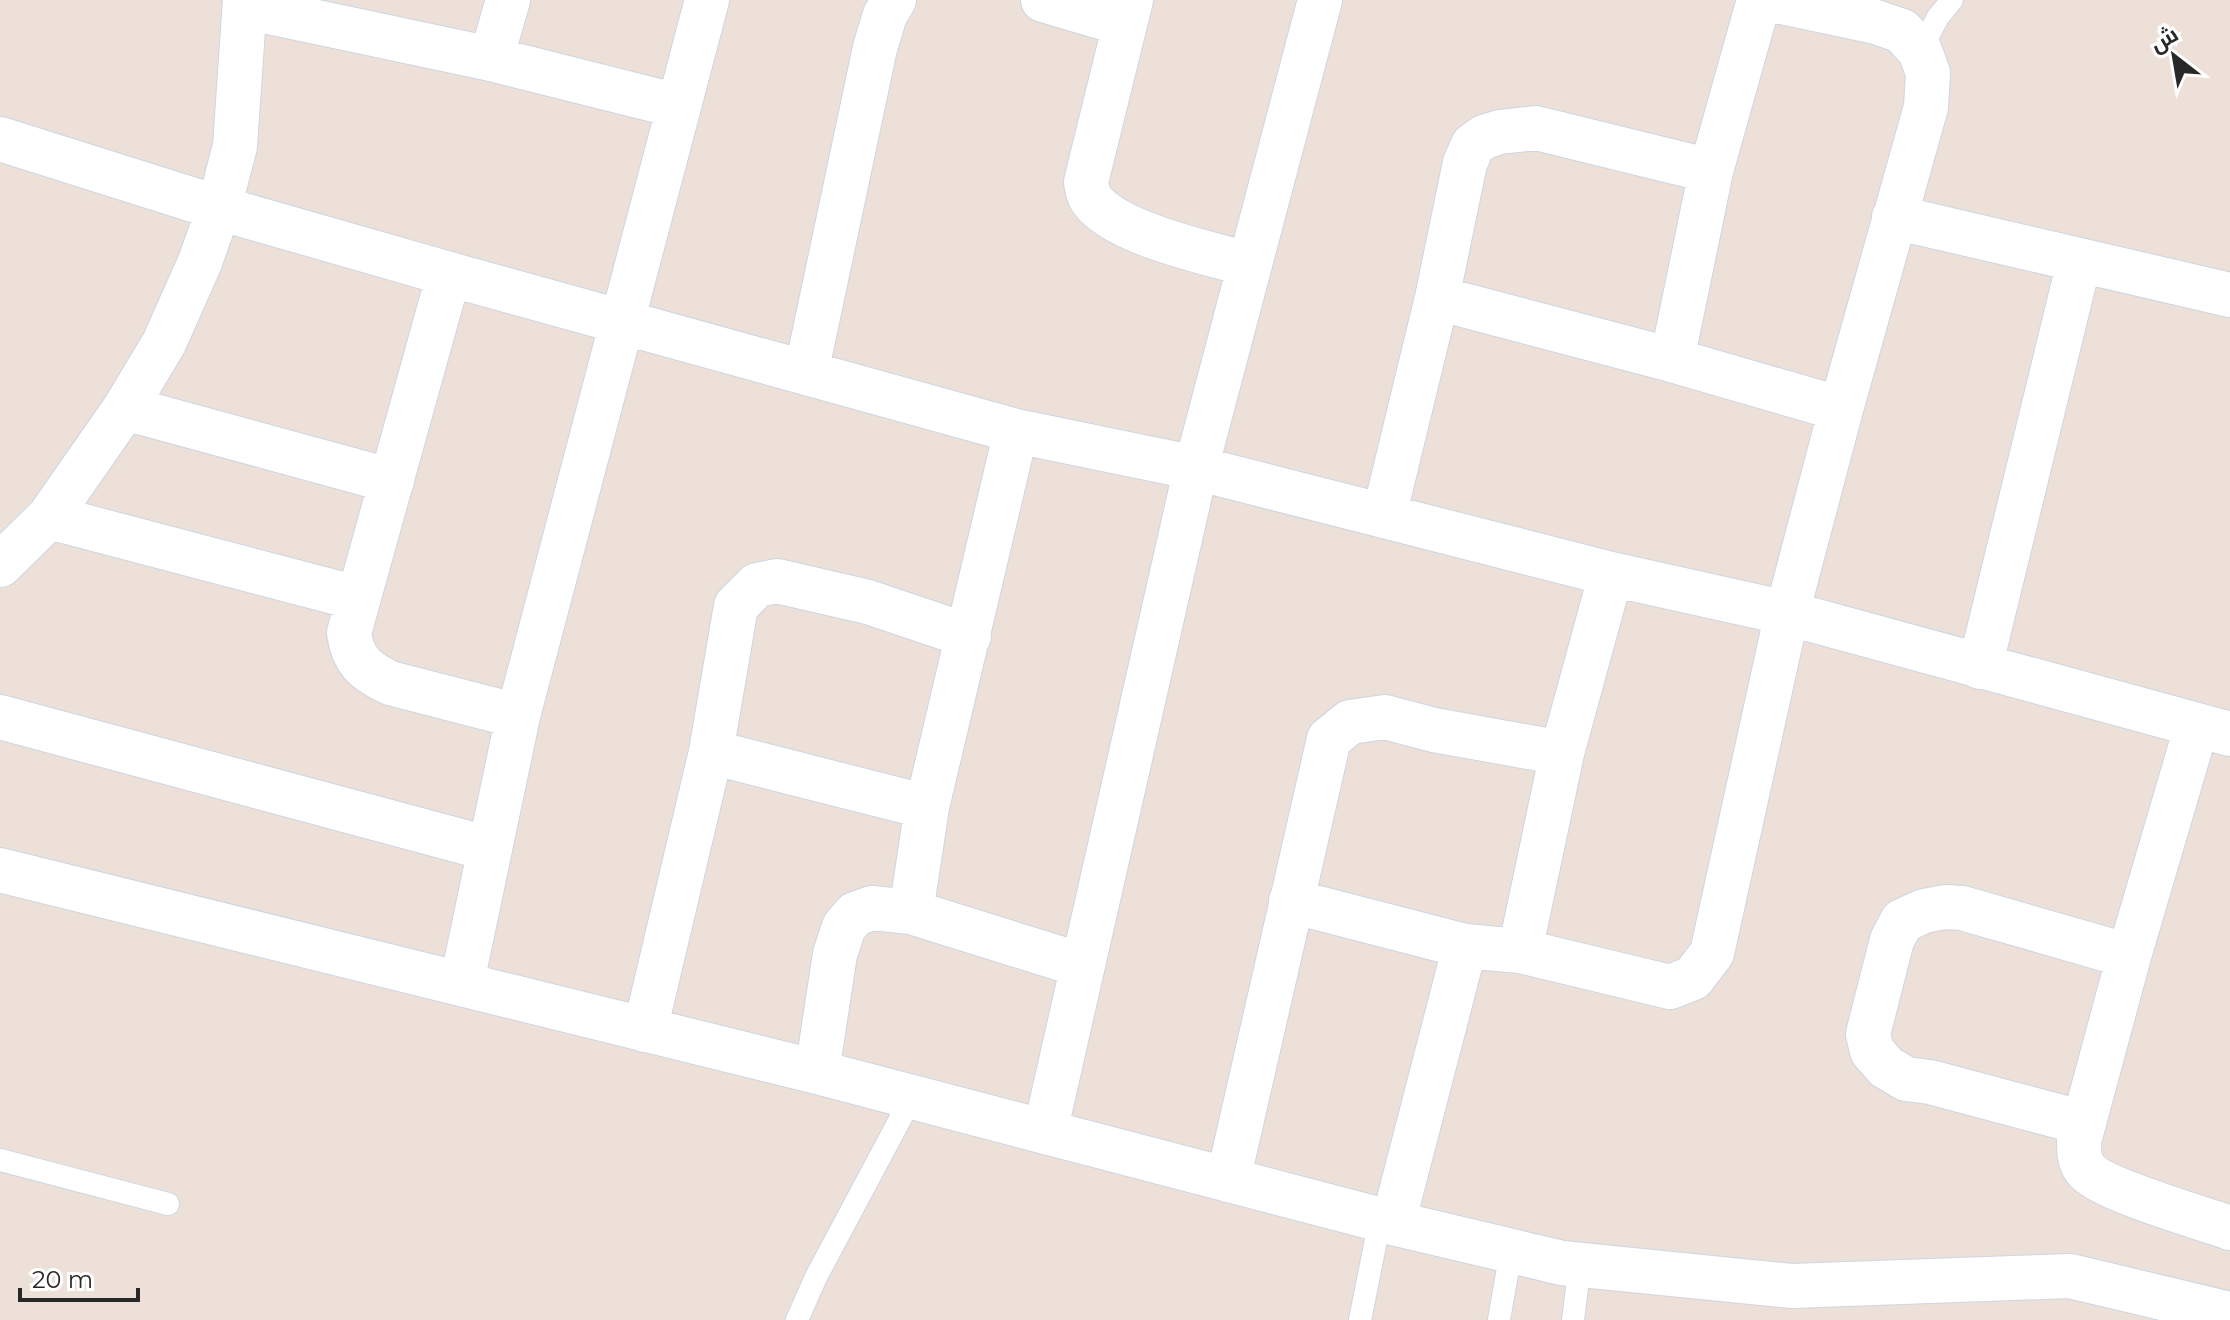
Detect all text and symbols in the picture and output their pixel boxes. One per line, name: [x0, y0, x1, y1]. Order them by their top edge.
north arrow: [2134, 16, 2214, 96]
text: ش: [2145, 20, 2183, 58]
scale bar: [20, 1252, 138, 1302]
text: 20 m: [32, 1265, 93, 1294]

